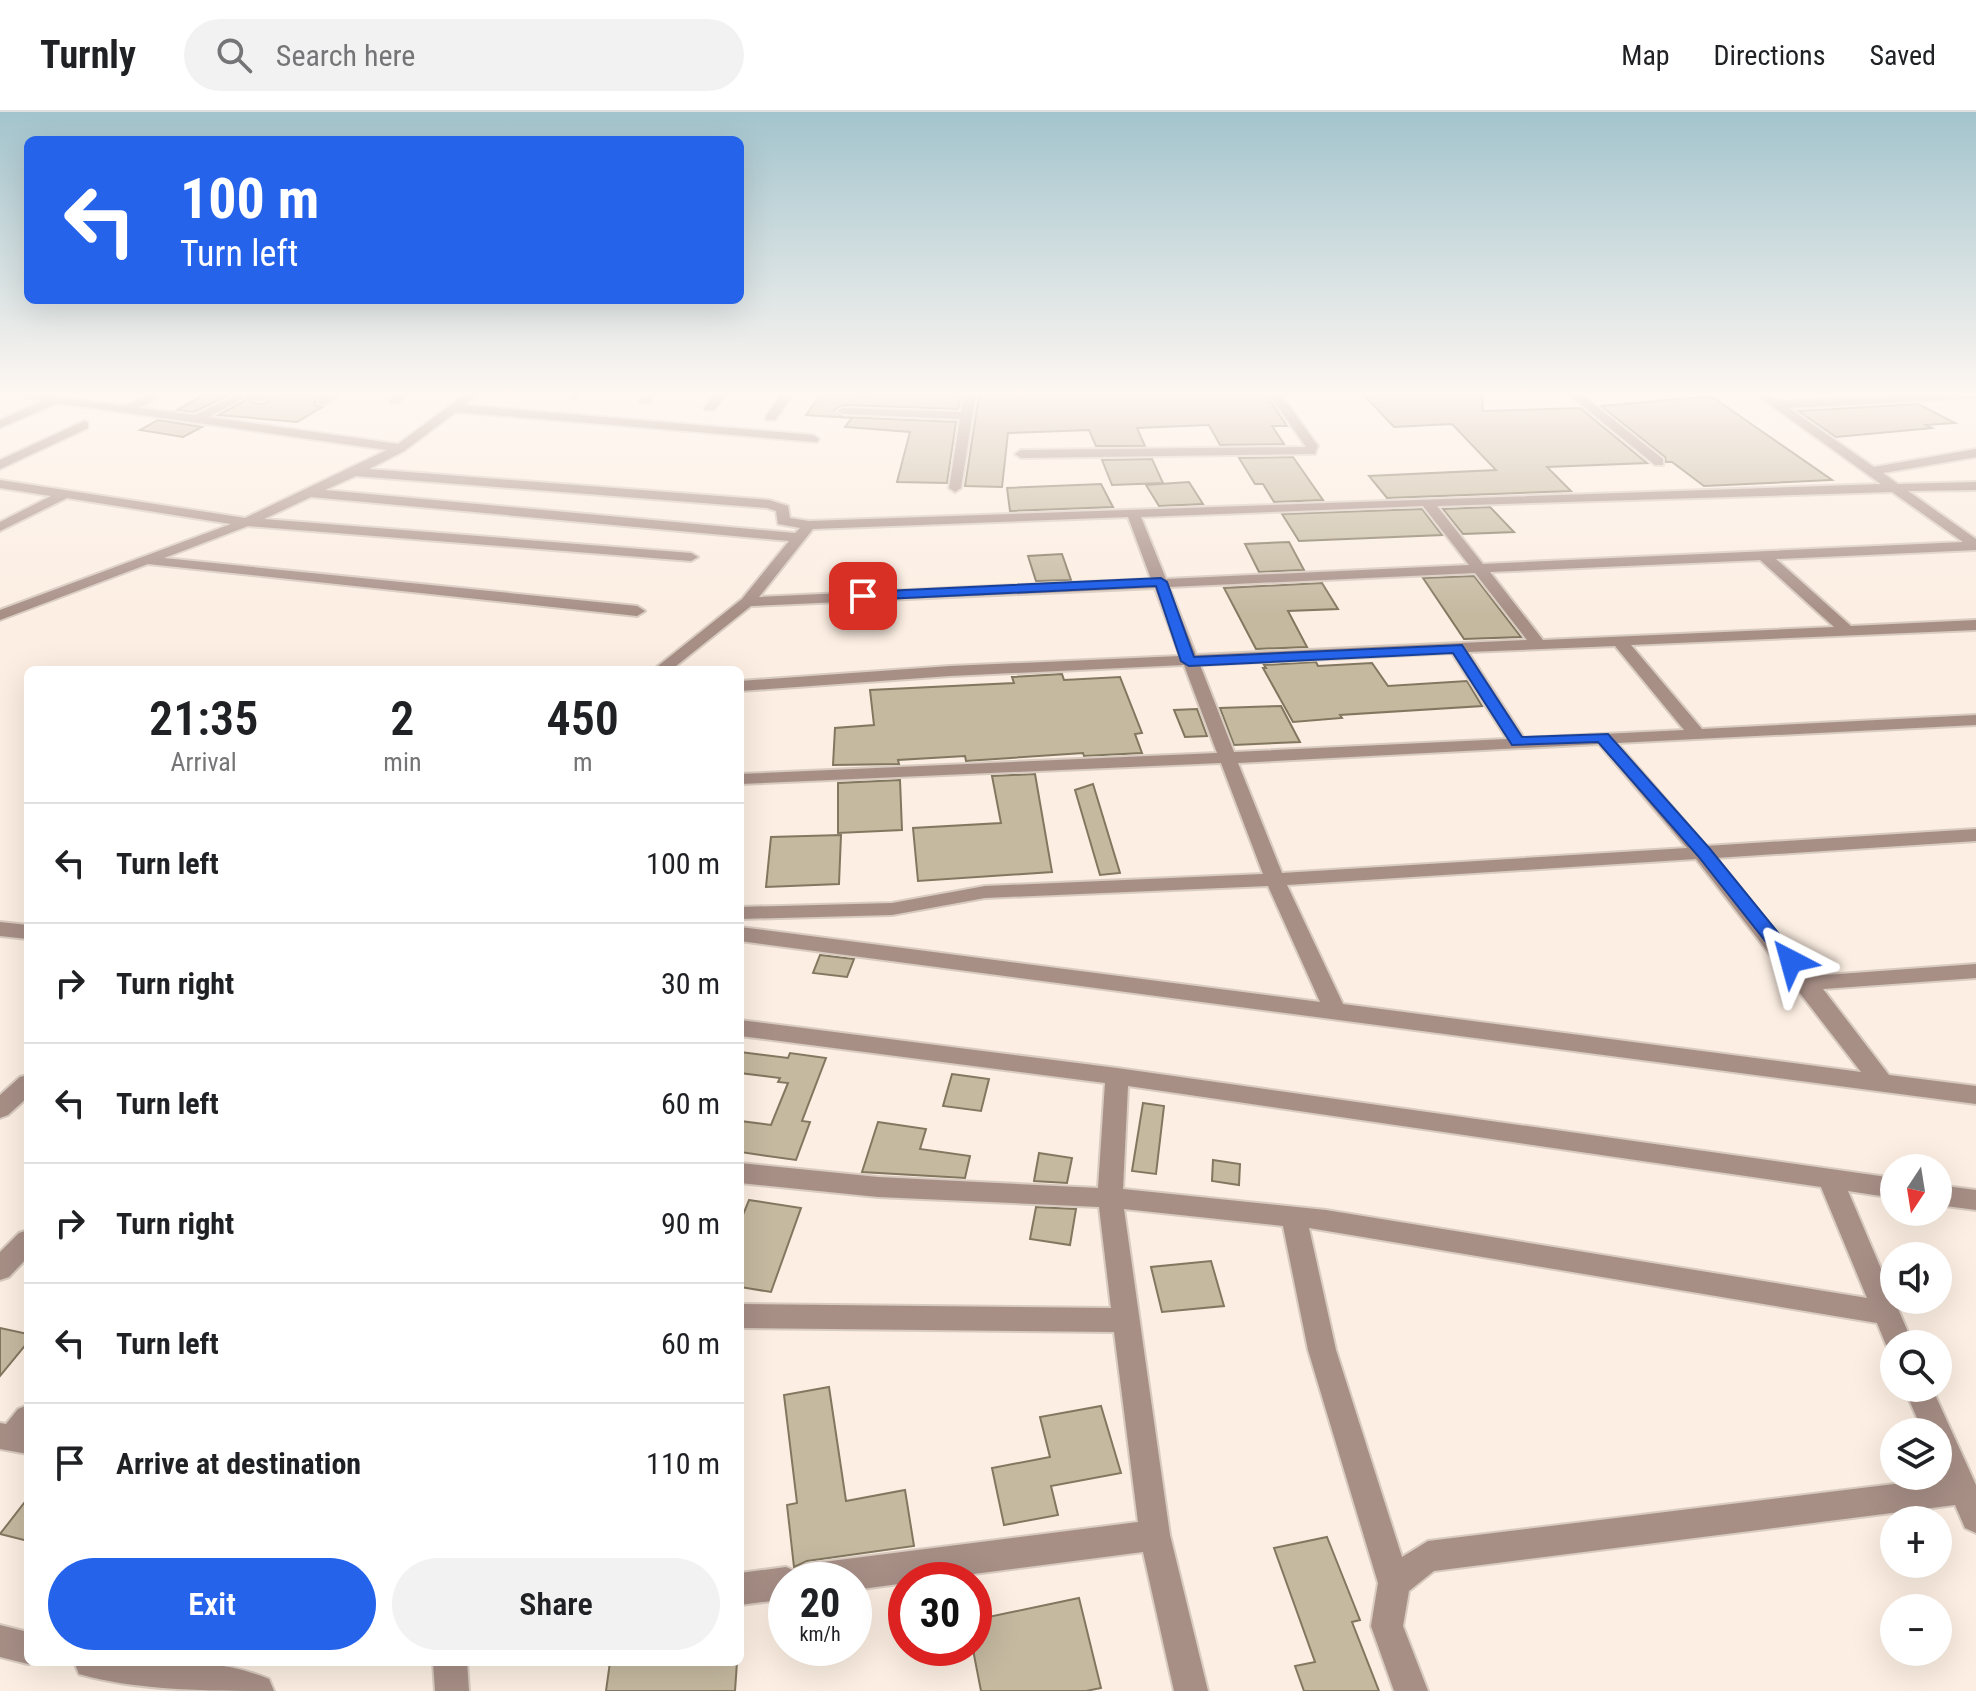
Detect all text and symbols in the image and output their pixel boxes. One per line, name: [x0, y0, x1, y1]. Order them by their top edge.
search box: [184, 19, 744, 91]
text: Turnly: [40, 33, 136, 77]
icon: search: [212, 33, 256, 77]
text: Search here: [276, 38, 415, 73]
text: Map: [1621, 39, 1670, 72]
text: Directions: [1714, 39, 1825, 72]
text: Saved: [1869, 39, 1936, 72]
text: 100 m: [180, 166, 319, 232]
icon: left: [48, 168, 152, 272]
text: Turn left: [180, 233, 298, 275]
pin: [829, 562, 897, 630]
icon: arrive: [841, 574, 885, 618]
text: 21:35: [149, 690, 258, 747]
text: 2: [390, 690, 414, 747]
text: 450: [547, 690, 619, 747]
text: Arrival: [171, 747, 237, 777]
text: min: [383, 747, 421, 777]
text: m: [573, 747, 593, 777]
icon: left: [48, 841, 92, 885]
text: Turn left: [116, 846, 219, 881]
text: 100 m: [646, 846, 720, 881]
position arrow: [1749, 919, 1833, 1003]
icon: right: [48, 961, 92, 1005]
text: Turn right: [116, 966, 234, 1001]
text: 30 m: [661, 966, 720, 1001]
icon: left: [48, 1081, 92, 1125]
text: Turn left: [116, 1086, 219, 1121]
text: 60 m: [661, 1086, 720, 1121]
north arrow: [1880, 1154, 1952, 1226]
map controls: [1880, 1154, 1952, 1666]
icon: right: [48, 1201, 92, 1245]
text: Turn right: [116, 1206, 234, 1241]
text: 90 m: [661, 1206, 720, 1241]
button: sound: [1880, 1242, 1952, 1314]
icon: left: [48, 1321, 92, 1365]
text: Turn left: [116, 1326, 219, 1361]
text: 60 m: [661, 1326, 720, 1361]
button: search: [1880, 1330, 1952, 1402]
button: layers: [1880, 1418, 1952, 1490]
icon: arrive: [48, 1441, 92, 1485]
text: Arrive at destination: [116, 1446, 361, 1481]
text: 110 m: [646, 1446, 720, 1481]
button: +: [1880, 1506, 1952, 1578]
button: Exit: [48, 1558, 376, 1650]
button: Share: [392, 1558, 720, 1650]
speed limit sign: 30: [888, 1562, 992, 1666]
text: 20: [800, 1580, 840, 1627]
button: −: [1880, 1594, 1952, 1666]
text: km/h: [799, 1622, 841, 1646]

